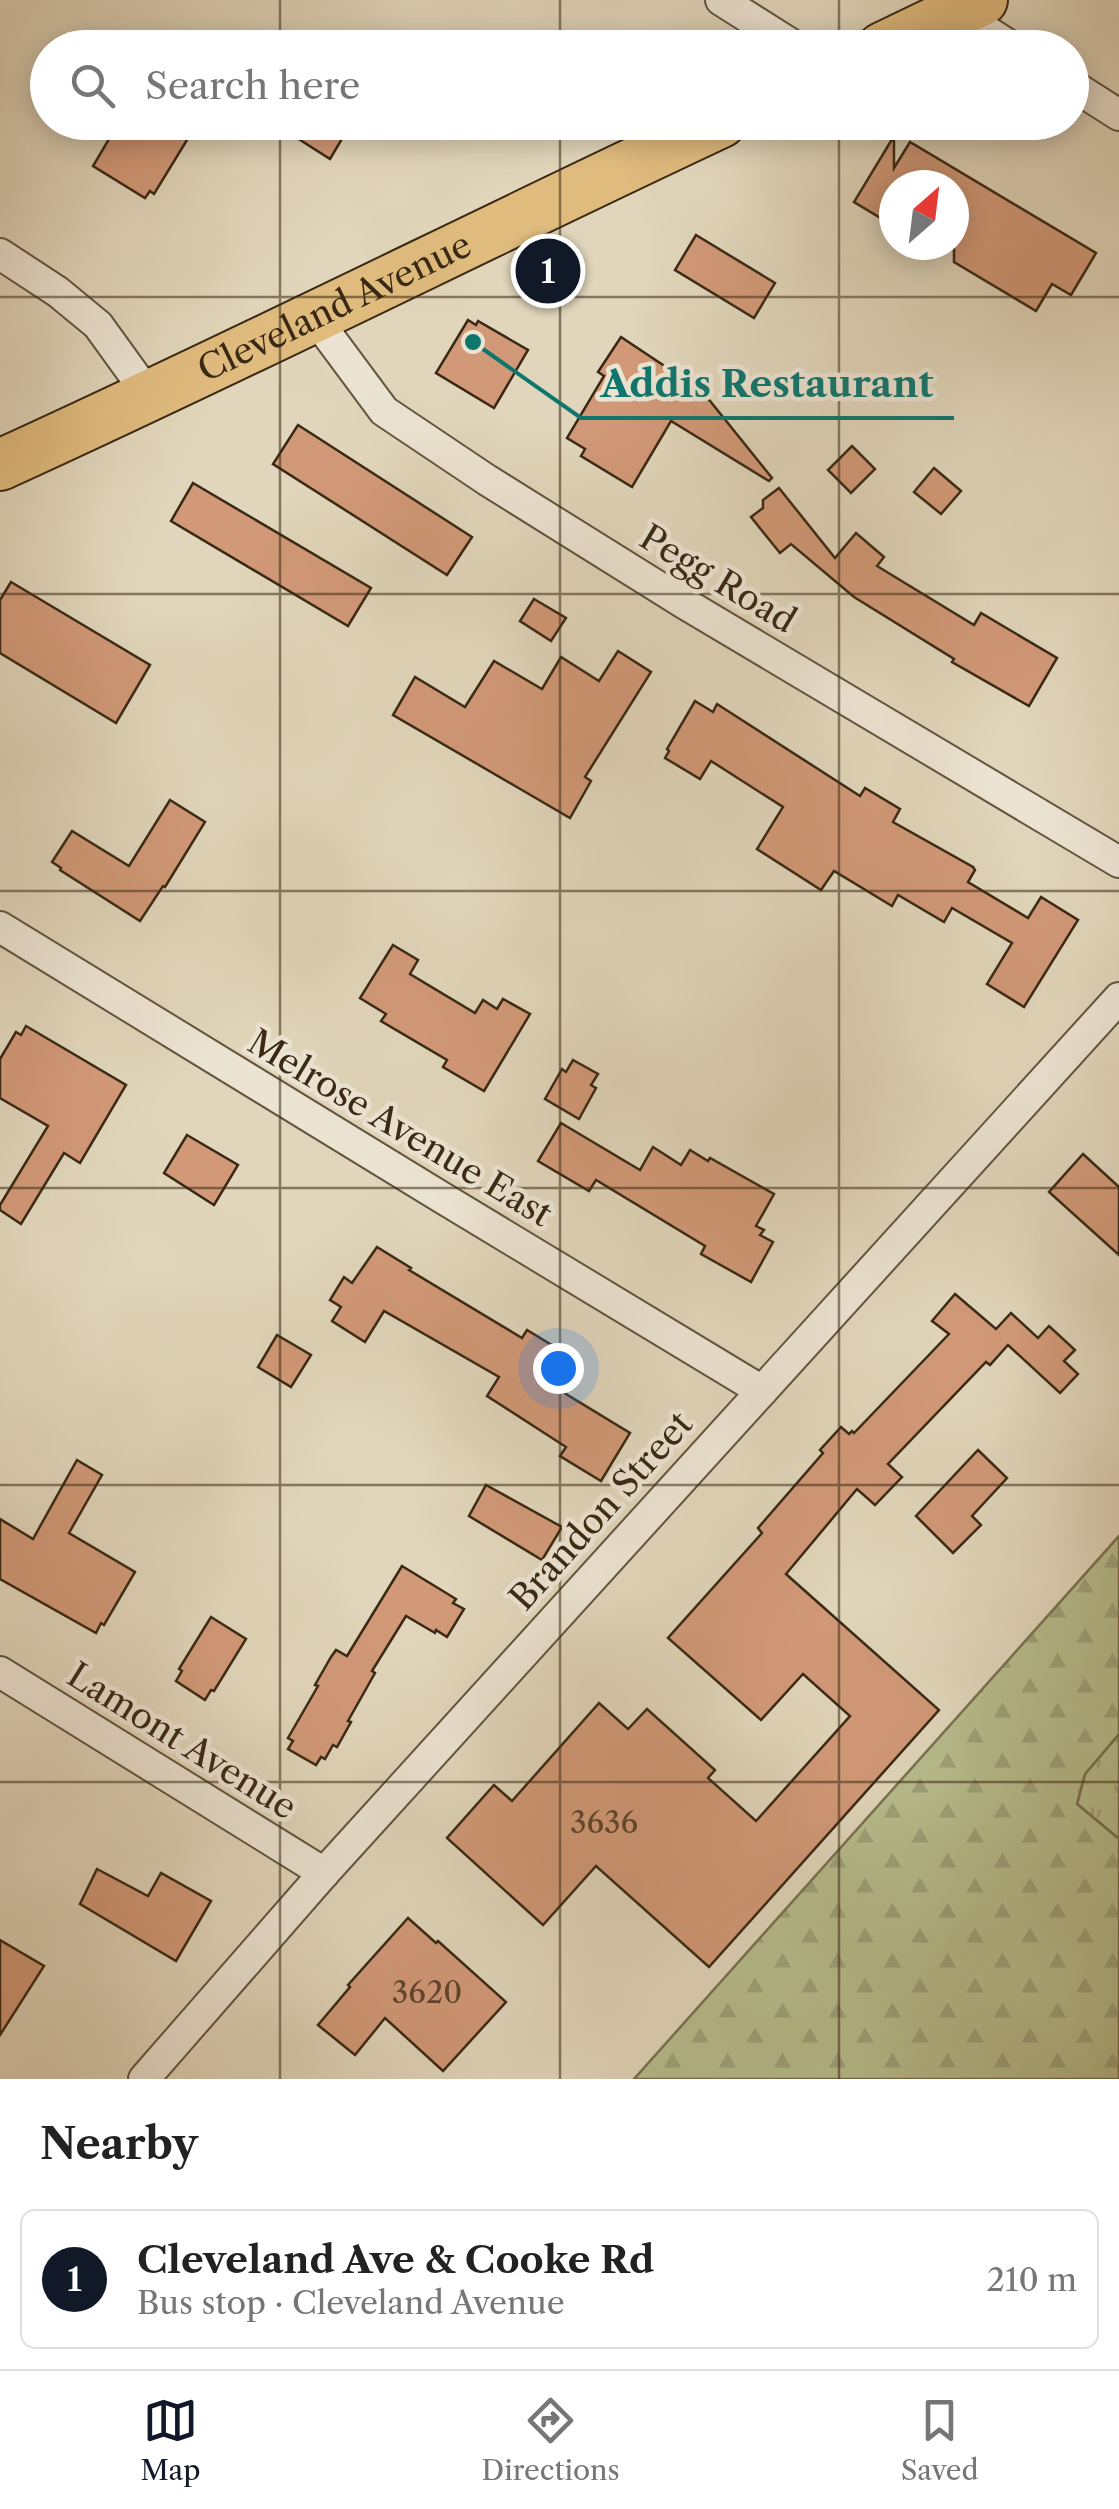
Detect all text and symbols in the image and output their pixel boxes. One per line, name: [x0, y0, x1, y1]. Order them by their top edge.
search box: [30, 30, 1089, 140]
icon: search: [65, 58, 120, 113]
text: Search here: [145, 62, 360, 109]
north arrow: [879, 170, 969, 260]
street label: Cleveland Avenue: [191, 223, 478, 391]
pin: 1: [516, 234, 580, 308]
callout: Addis Restaurant: [581, 350, 954, 418]
text: Addis Restaurant: [599, 360, 934, 407]
street label: Pegg Road: [632, 515, 804, 642]
street label: Melrose Avenue East: [241, 1020, 560, 1236]
your location: [533, 1343, 584, 1394]
street label: Brandon Street: [500, 1402, 701, 1619]
street label: Lamont Avenue: [60, 1653, 305, 1828]
house number: 3636: [570, 1804, 638, 1841]
house number: 3620: [392, 1974, 462, 2011]
text: Nearby: [40, 2118, 198, 2170]
text: Cleveland Ave & Cooke Rd: [137, 2236, 654, 2283]
text: 1: [67, 2260, 82, 2299]
text: 210 m: [987, 2260, 1077, 2299]
text: Bus stop · Cleveland Avenue: [137, 2283, 565, 2322]
tab: Map: [140, 2393, 201, 2487]
tab: Directions: [481, 2393, 620, 2487]
tab: Saved: [901, 2393, 979, 2487]

